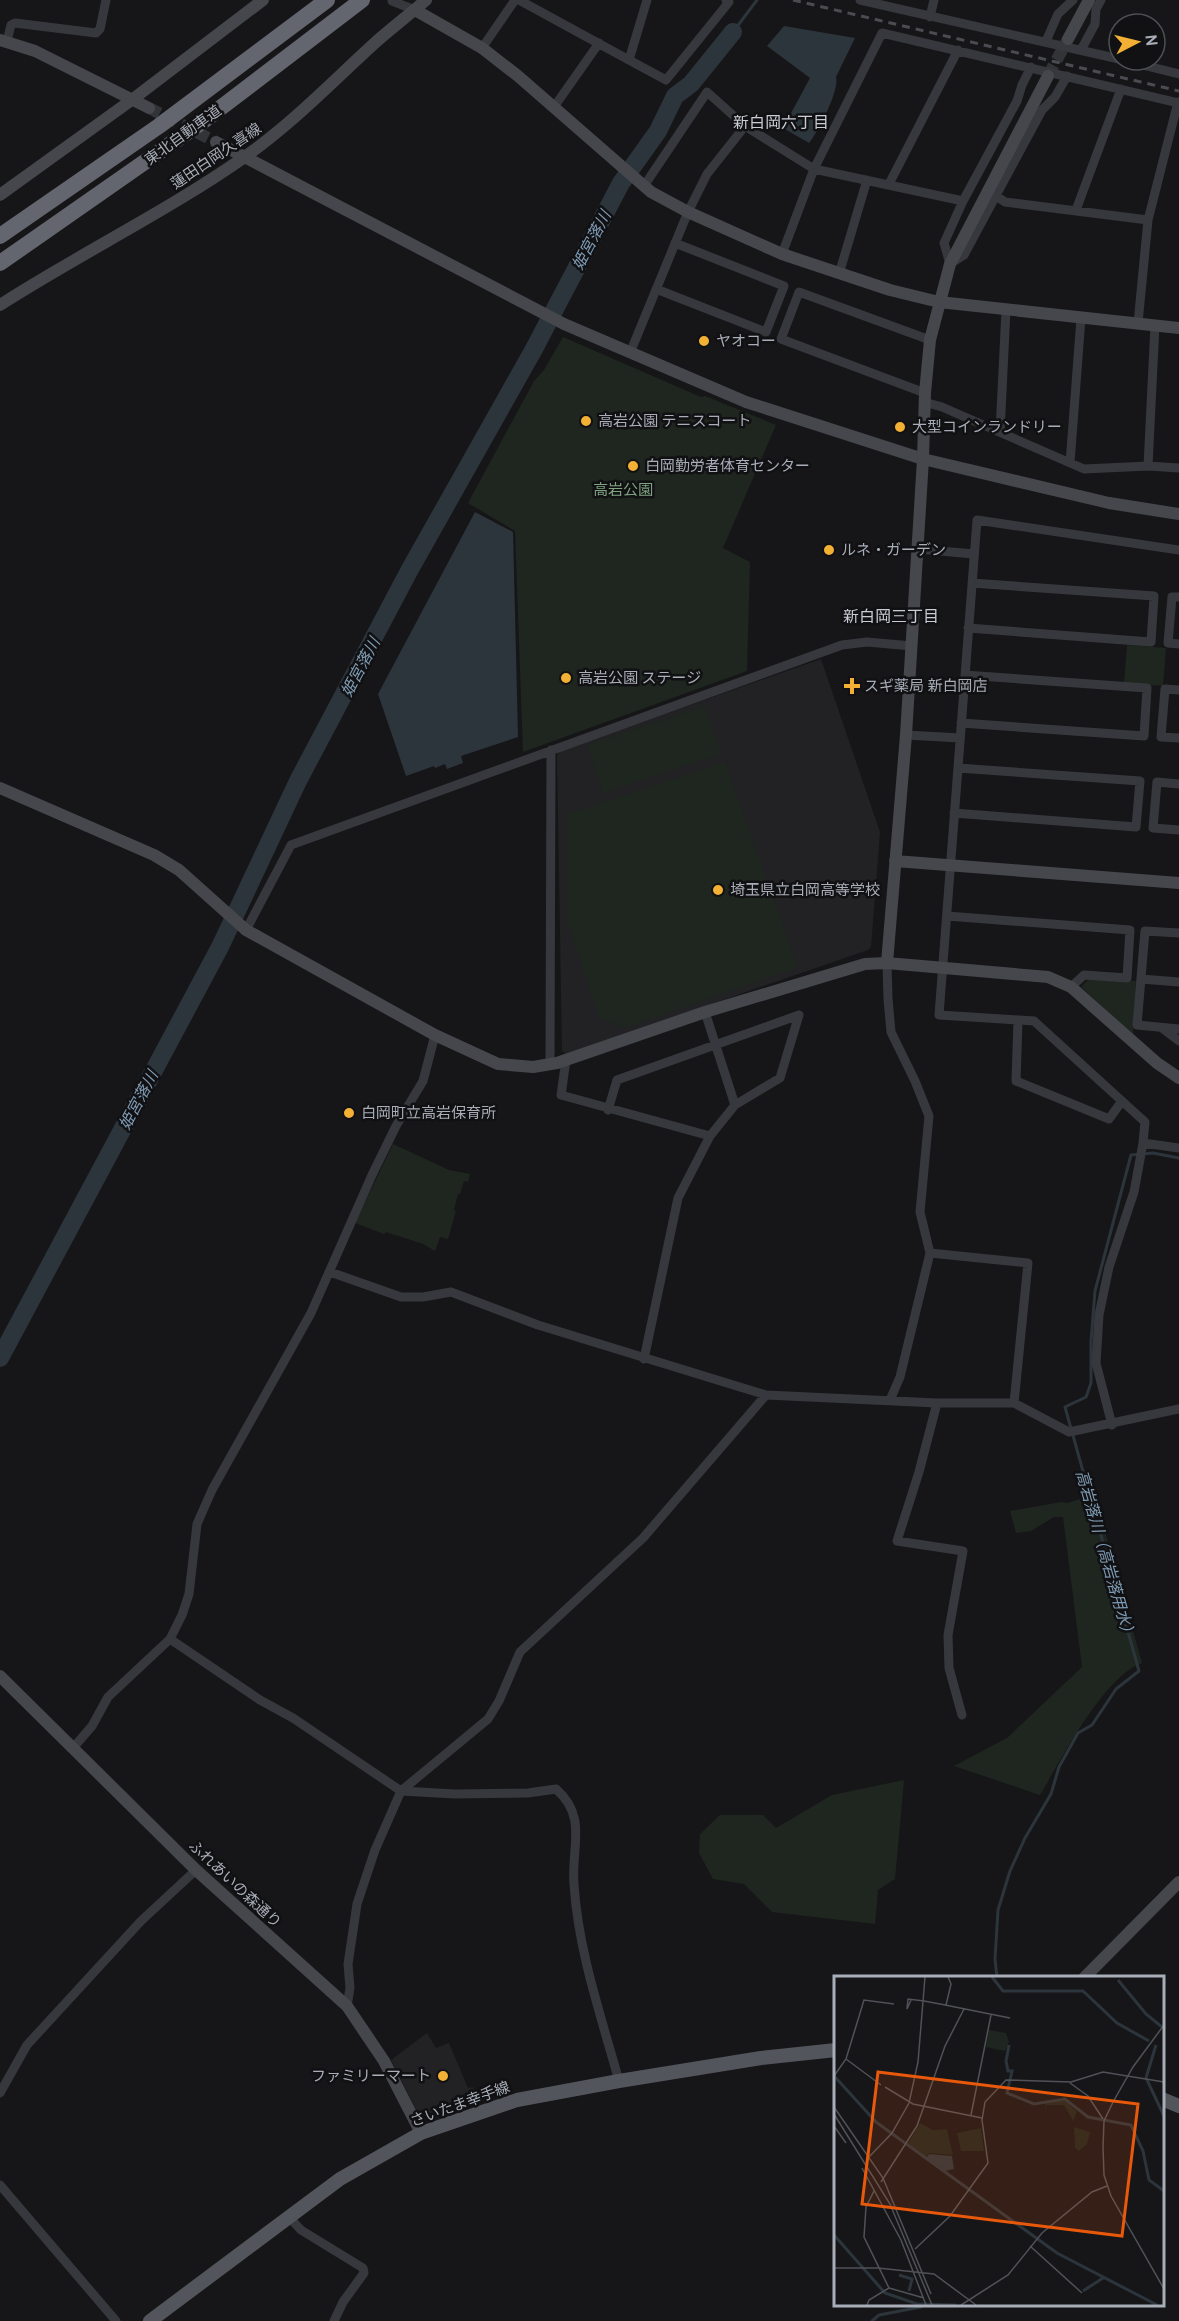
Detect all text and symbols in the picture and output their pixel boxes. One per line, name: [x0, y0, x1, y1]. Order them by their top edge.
north arrow: [1107, 12, 1167, 72]
text: N: [1139, 33, 1161, 47]
street label: 東北自動車道: [141, 101, 226, 170]
district label: 新白岡六丁目: [733, 114, 829, 134]
street label: 蓮田白岡久喜線: [168, 120, 266, 194]
water label: 姫宮落川: [569, 206, 618, 274]
place label: ヤオコー: [716, 333, 776, 352]
marker: ヤオコー: [697, 334, 711, 348]
place label: 高岩公園 テニスコート: [598, 413, 752, 432]
marker: 高岩公園 テニスコート: [579, 414, 593, 428]
place label: 大型コインランドリー: [912, 419, 1062, 438]
marker: 大型コインランドリー: [893, 420, 907, 434]
place label: 白岡勤労者体育センター: [645, 458, 810, 477]
marker: 白岡勤労者体育センター: [626, 459, 640, 473]
park label: 高岩公園: [593, 482, 653, 501]
place label: ルネ・ガーデン: [841, 542, 946, 561]
marker: ルネ・ガーデン: [822, 543, 836, 557]
district label: 新白岡三丁目: [843, 608, 939, 628]
water label: 姫宮落川: [338, 633, 387, 701]
place label: 高岩公園 ステージ: [578, 670, 701, 689]
marker: 高岩公園 ステージ: [559, 671, 573, 685]
place label: スギ薬局 新白岡店: [864, 678, 988, 697]
marker: スギ薬局 新白岡店: [845, 679, 859, 693]
place label: 埼玉県立白岡高等学校: [730, 882, 880, 901]
marker: 埼玉県立白岡高等学校: [711, 883, 725, 897]
water label: 姫宮落川: [116, 1066, 165, 1134]
place label: 白岡町立高岩保育所: [361, 1105, 496, 1124]
marker: 白岡町立高岩保育所: [342, 1106, 356, 1120]
water label: 高岩落川（高岩落用水）: [1070, 1468, 1138, 1643]
street label: ふれあいの森通り: [184, 1837, 284, 1933]
inset map: [834, 1976, 1164, 2306]
place label: ファミリーマート: [311, 2068, 431, 2087]
marker: ファミリーマート: [436, 2069, 450, 2083]
street label: さいたま幸手線: [408, 2079, 513, 2132]

